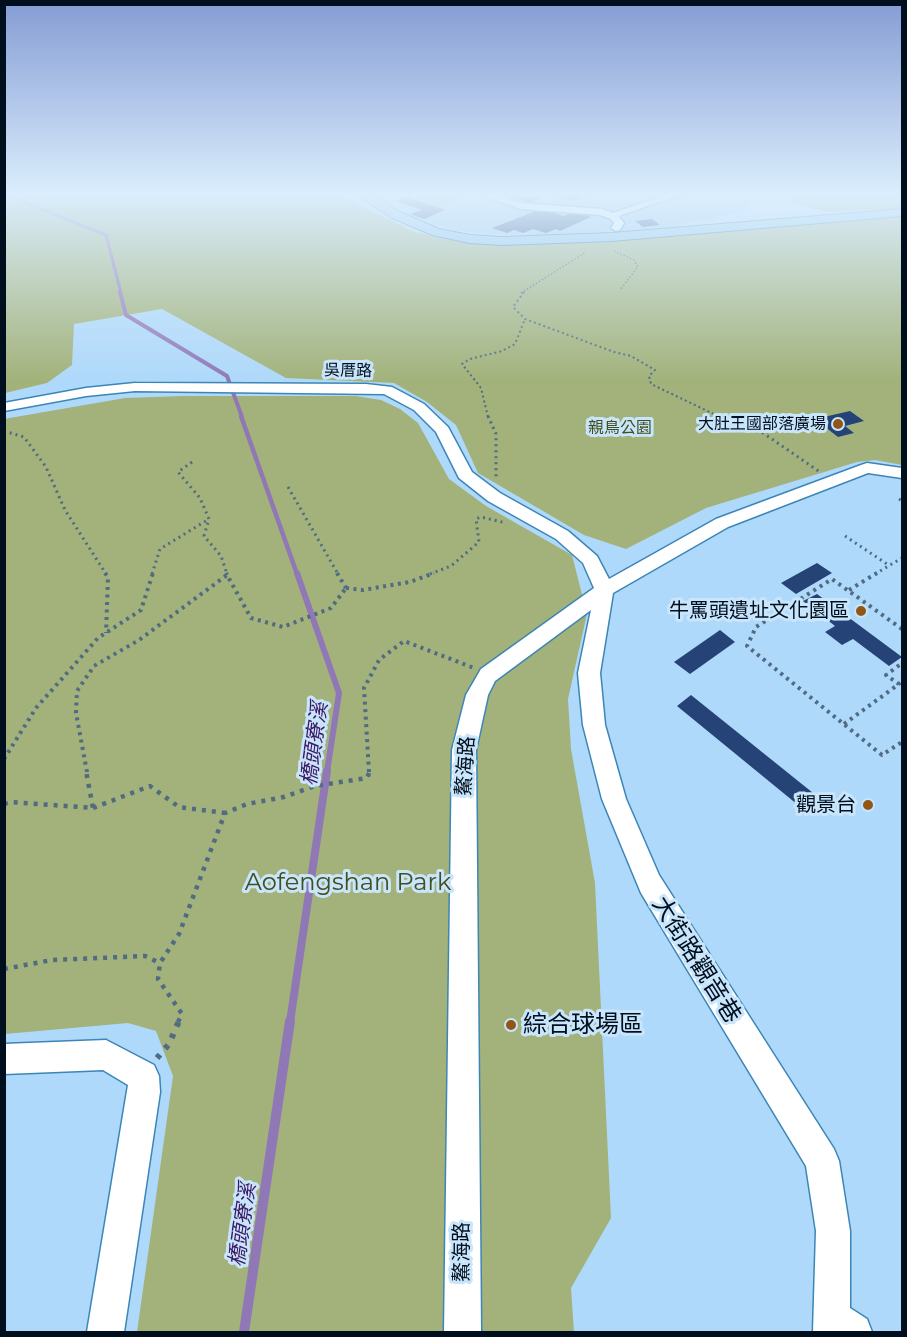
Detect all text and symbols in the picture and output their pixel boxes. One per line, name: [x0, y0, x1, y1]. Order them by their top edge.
street label: 吳厝路: [324, 361, 372, 381]
place label: 大肚王國部落廣場: [698, 414, 826, 434]
marker: 大肚王國部落廣場: [831, 417, 845, 431]
park label: 親鳥公園: [588, 418, 652, 438]
place label: 牛罵頭遺址文化園區: [669, 599, 849, 623]
marker: 牛罵頭遺址文化園區: [854, 604, 868, 618]
water label: 橋頭寮溪: [297, 701, 333, 787]
street label: 鰲海路: [452, 735, 480, 797]
place label: 觀景台: [796, 793, 856, 817]
marker: 觀景台: [861, 798, 875, 812]
park label: Aofengshan Park: [245, 869, 451, 897]
street label: 大街路觀音巷: [646, 891, 746, 1029]
place label: 綜合球場區: [523, 1011, 643, 1039]
marker: 綜合球場區: [504, 1018, 518, 1032]
water label: 橋頭寮溪: [225, 1182, 261, 1268]
street label: 鰲海路: [450, 1222, 474, 1282]

